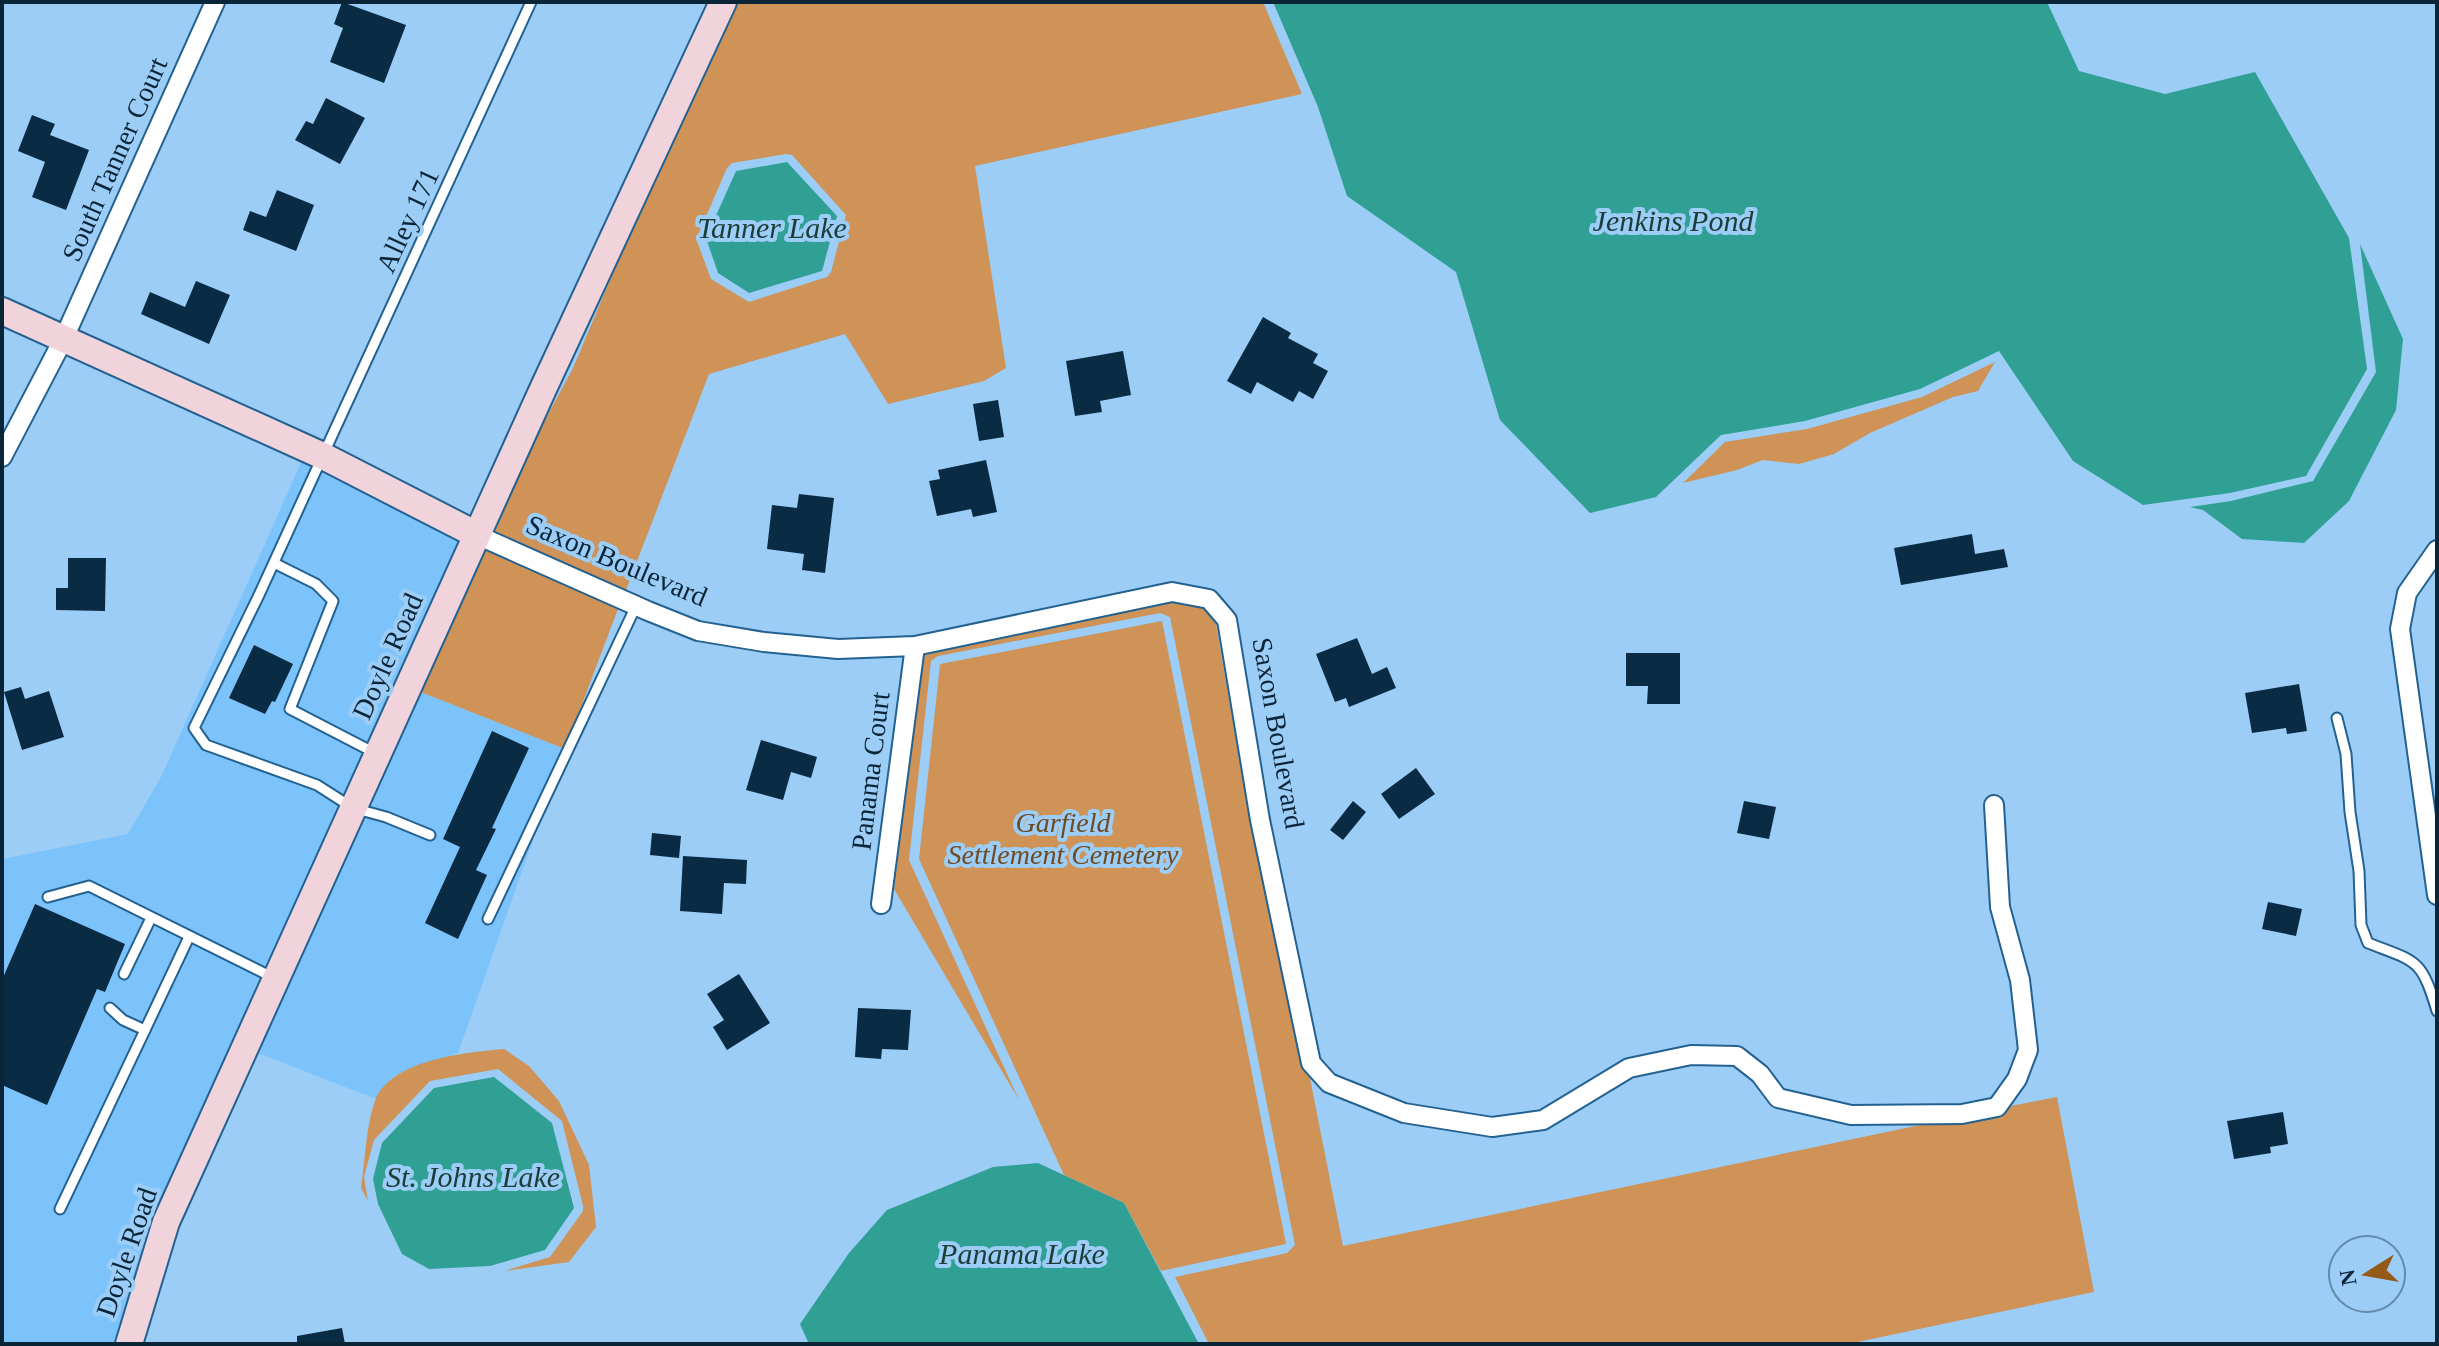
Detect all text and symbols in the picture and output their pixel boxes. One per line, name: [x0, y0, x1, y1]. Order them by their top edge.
street label: South Tanner Court: [56, 52, 173, 266]
street label: Alley 171: [370, 163, 445, 277]
water label: Jenkins Pond: [1593, 204, 1754, 237]
water label: Tanner Lake: [697, 211, 847, 244]
street label: Saxon Boulevard: [522, 508, 712, 613]
street label: Doyle Road: [346, 588, 429, 724]
street label: Saxon Boulevard: [1246, 635, 1311, 831]
street label: Panama Court: [845, 690, 896, 852]
park label: Garfield Settlement Cemetery: [948, 807, 1179, 870]
water label: St. Johns Lake: [386, 1160, 560, 1193]
street label: Doyle Road: [90, 1184, 163, 1321]
north arrow: [2327, 1234, 2407, 1314]
water label: Panama Lake: [938, 1237, 1105, 1270]
text: N: [2334, 1267, 2362, 1288]

